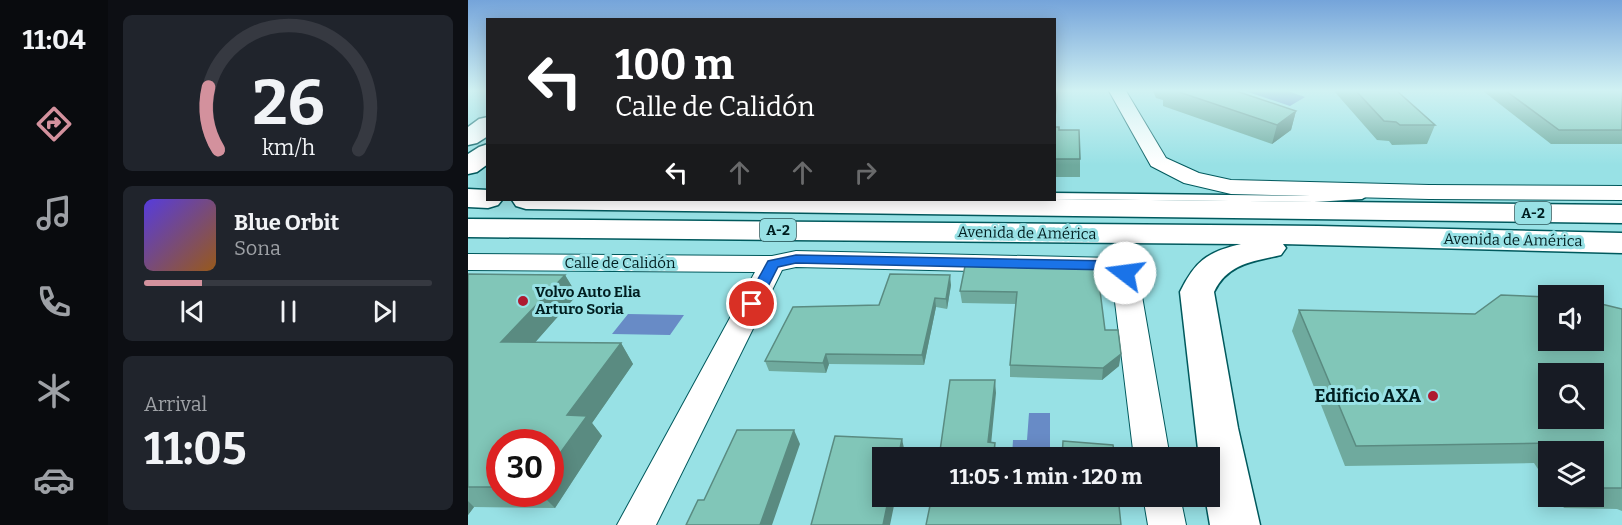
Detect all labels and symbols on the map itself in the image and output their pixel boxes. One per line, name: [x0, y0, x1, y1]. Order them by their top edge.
road number: A-2: [1515, 202, 1551, 224]
road number: A-2: [760, 219, 796, 241]
street label: Avenida de América: [957, 223, 1097, 243]
street label: Avenida de América: [1443, 230, 1583, 250]
position arrow: [1093, 241, 1157, 305]
street label: Calle de Calidón: [565, 254, 676, 272]
pin: [726, 278, 777, 329]
place label: Volvo Auto Elia Arturo Soria: [535, 283, 641, 318]
marker: Volvo Auto Elia Arturo Soria: [516, 294, 530, 308]
place label: Edificio AXA: [1315, 385, 1421, 407]
marker: Edificio AXA: [1426, 389, 1440, 403]
speed limit sign: 30: [486, 429, 564, 507]

